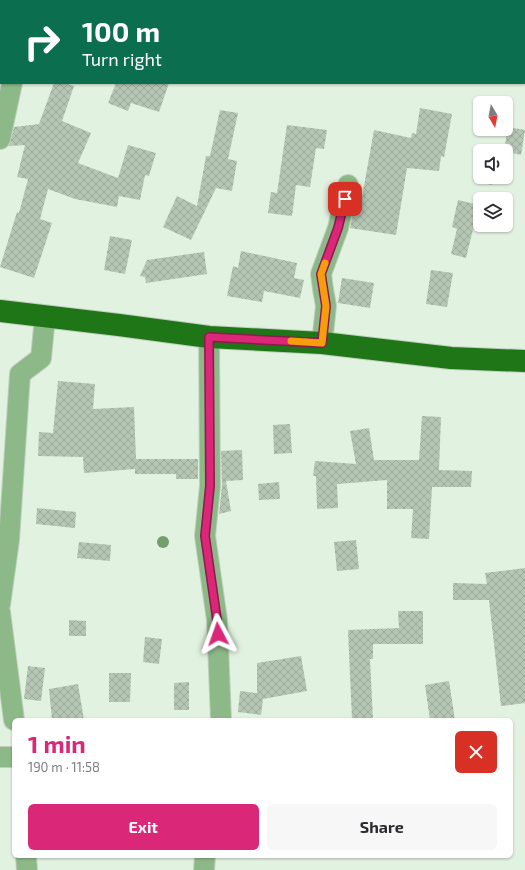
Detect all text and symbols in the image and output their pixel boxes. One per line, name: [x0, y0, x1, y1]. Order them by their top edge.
text: 100 m: [82, 14, 160, 48]
icon: right: [16, 16, 68, 68]
text: Turn right: [82, 48, 162, 70]
north arrow: [473, 96, 513, 136]
map controls: [473, 96, 513, 232]
button: sound: [473, 144, 513, 184]
pin: [328, 182, 362, 216]
icon: arrive: [334, 188, 356, 210]
button: layers: [473, 192, 513, 232]
position arrow: [197, 613, 239, 655]
text: 1 min: [28, 729, 86, 758]
button: close: [455, 731, 497, 773]
text: 190 m · 11:58: [28, 759, 100, 775]
button: Exit: [28, 804, 259, 850]
button: Share: [267, 804, 497, 850]

